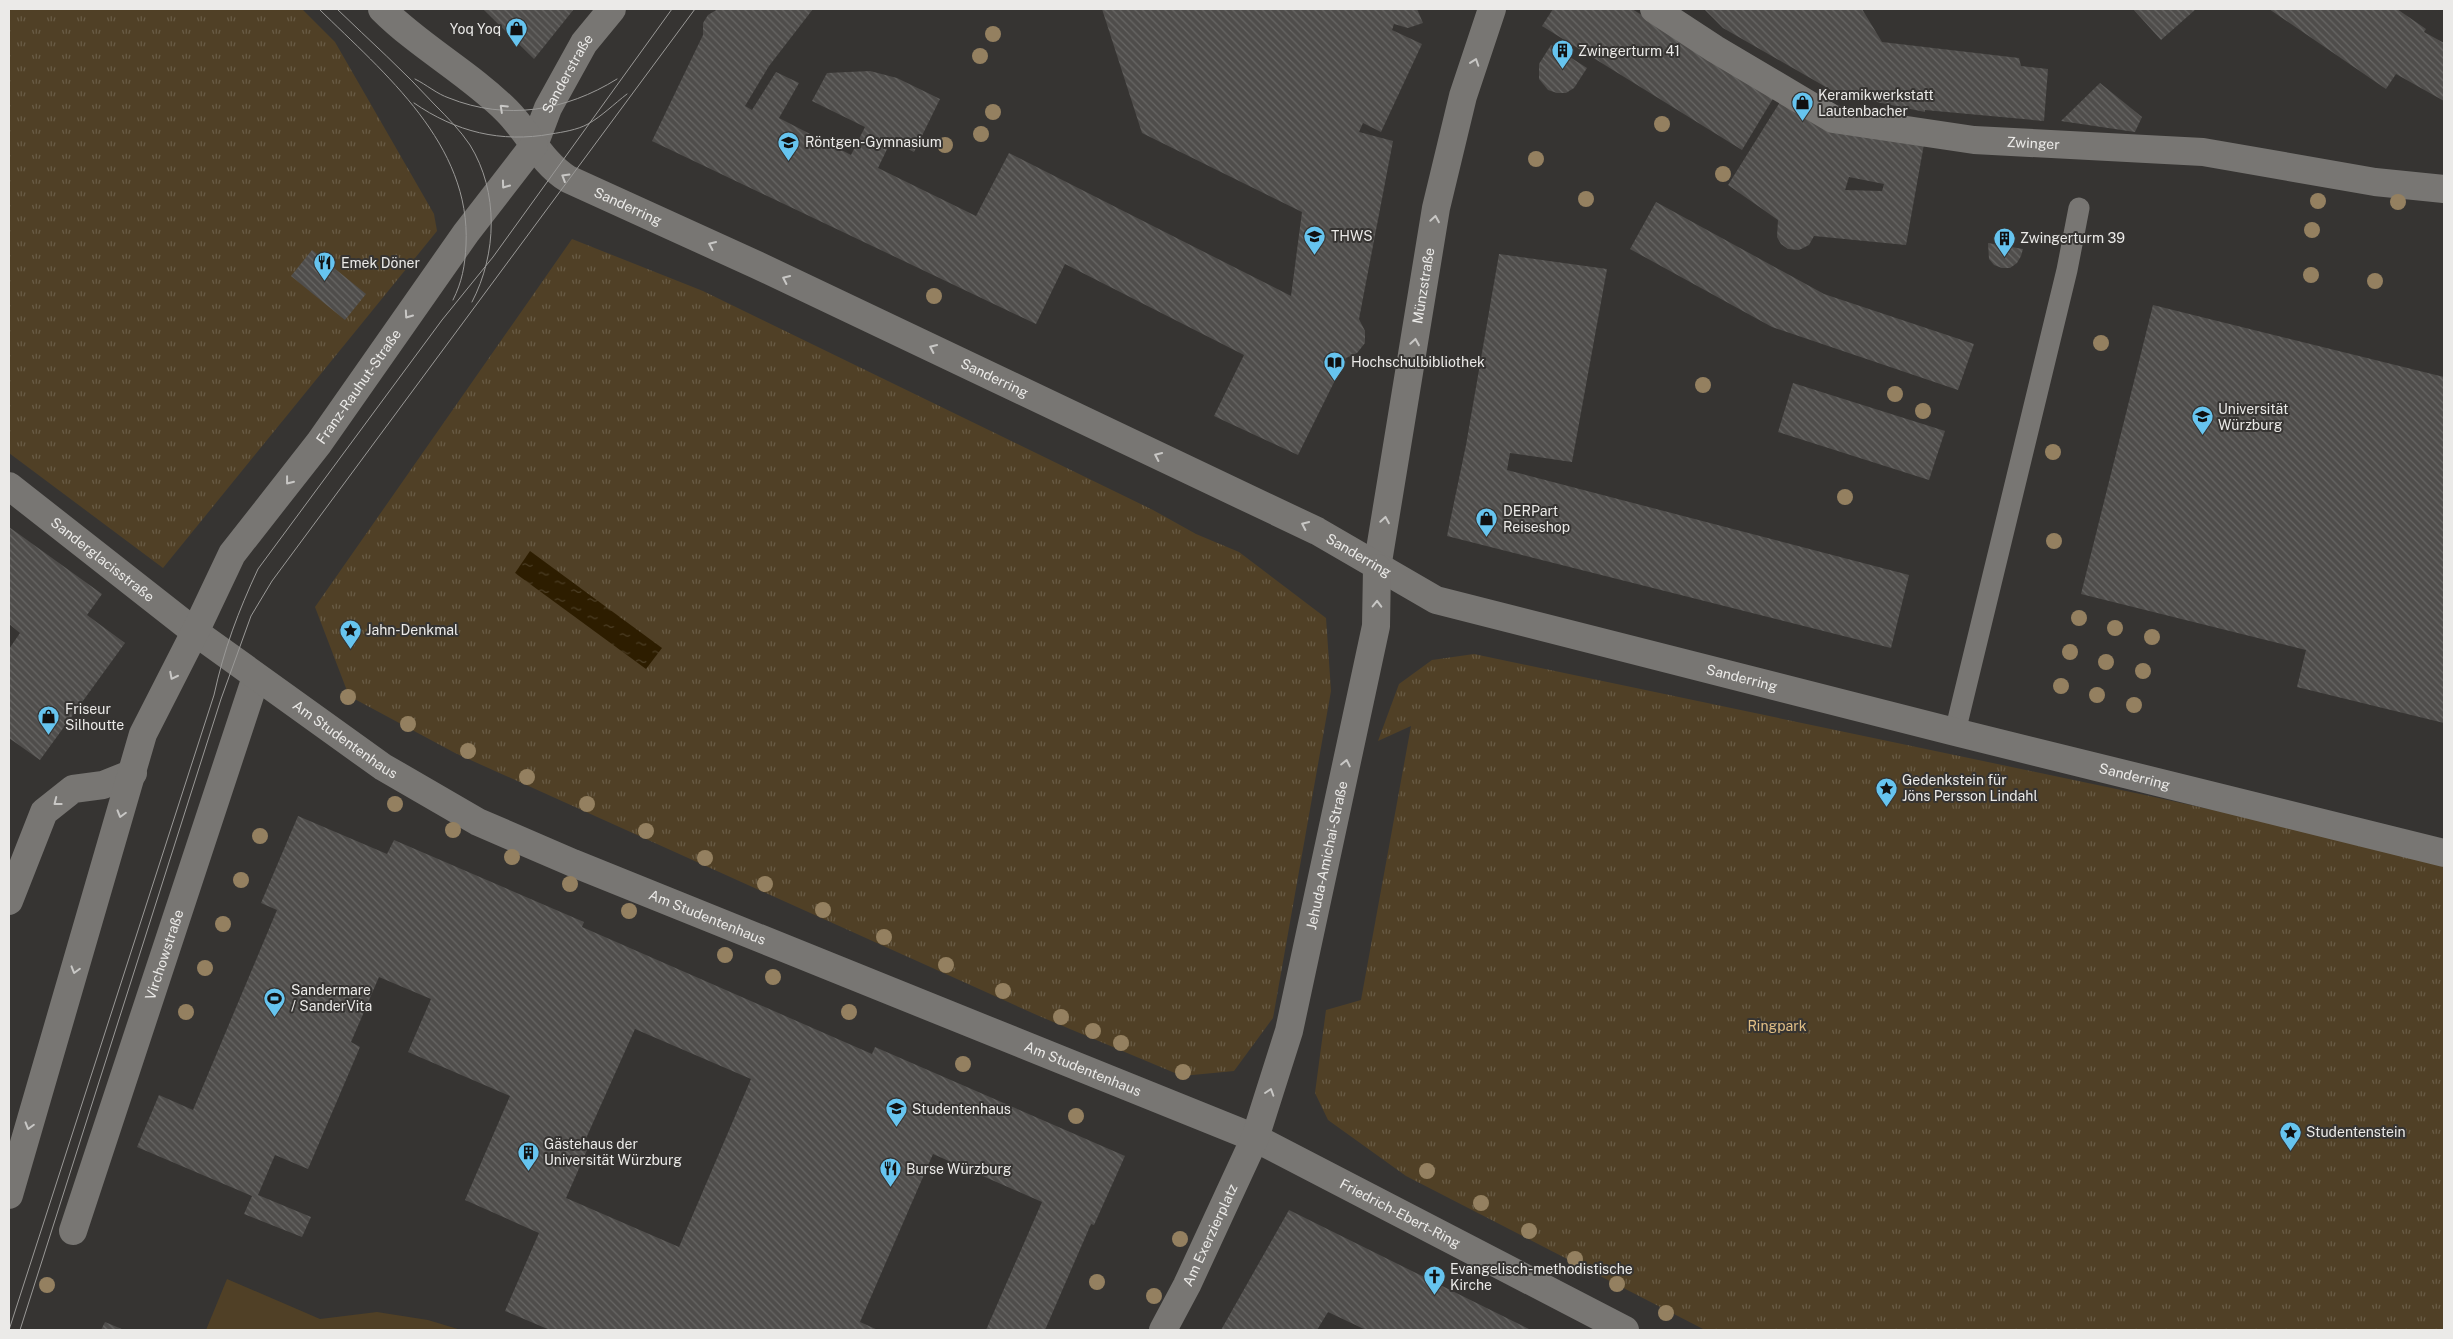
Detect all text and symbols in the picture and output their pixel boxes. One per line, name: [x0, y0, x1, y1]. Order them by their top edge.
shop icon: Yoq Yoq: [505, 17, 529, 48]
place label: Yoq Yoq: [450, 21, 501, 37]
street label: Sanderstraße: [539, 31, 596, 115]
building icon: Zwingerturm 41: [1550, 39, 1574, 70]
place label: Zwingerturm 41: [1578, 43, 1680, 59]
one-way arrow: [1469, 58, 1479, 67]
place label: Keramikwerkstatt Lautenbacher: [1818, 87, 1934, 119]
shop icon: Keramikwerkstatt Lautenbacher: [1790, 91, 1814, 122]
one-way arrow: [500, 105, 509, 114]
school or university icon: Röntgen-Gymnasium: [777, 130, 801, 161]
place label: Röntgen-Gymnasium: [805, 134, 942, 150]
street label: Zwinger: [2006, 134, 2060, 152]
one-way arrow: [561, 173, 570, 183]
one-way arrow: [502, 179, 511, 189]
street label: Sanderring: [591, 184, 665, 229]
one-way arrow: [1429, 215, 1439, 224]
school or university icon: THWS: [1303, 224, 1327, 255]
building icon: Zwingerturm 39: [1992, 226, 2016, 257]
place label: THWS: [1331, 228, 1373, 244]
place label: Zwingerturm 39: [2020, 230, 2125, 246]
one-way arrow: [708, 241, 717, 252]
street label: Münzstraße: [1409, 246, 1437, 325]
restaurant icon: Emek Döner: [313, 251, 337, 282]
place label: Emek Döner: [341, 255, 420, 271]
one-way arrow: [782, 274, 791, 285]
one-way arrow: [405, 309, 414, 319]
street label: Franz-Rauhut-Straße: [313, 326, 404, 447]
one-way arrow: [1409, 338, 1419, 346]
one-way arrow: [929, 344, 938, 355]
library icon: Hochschulbibliothek: [1323, 350, 1347, 381]
place label: Hochschulbibliothek: [1351, 354, 1485, 370]
street label: Sanderring: [958, 355, 1031, 401]
place label: Universität Würzburg: [2218, 401, 2288, 433]
school or university icon: Universität Würzburg: [2190, 405, 2214, 436]
one-way arrow: [1155, 452, 1164, 462]
one-way arrow: [286, 475, 294, 484]
place label: DERPart Reiseshop: [1503, 503, 1570, 535]
shop icon: DERPart Reiseshop: [1475, 507, 1499, 538]
street label: Sanderglacisstraße: [48, 514, 158, 605]
one-way arrow: [1379, 515, 1390, 523]
one-way arrow: [1301, 521, 1310, 532]
street label: Sanderring: [1323, 530, 1394, 580]
one-way arrow: [1371, 600, 1382, 608]
place icon: Jahn-Denkmal: [338, 618, 362, 649]
place label: Jahn-Denkmal: [366, 622, 458, 638]
street label: Sanderring: [1705, 661, 1779, 695]
one-way arrow: [169, 671, 179, 680]
street label: Am Studentenhaus: [290, 697, 400, 782]
place label: Friseur Silhoutte: [65, 701, 124, 733]
shop icon: Friseur Silhoutte: [37, 705, 61, 736]
one-way arrow: [1340, 759, 1351, 768]
street label: Sanderring: [2097, 760, 2172, 793]
place label: Gedenkstein für Jöns Persson Lindahl: [1902, 772, 2038, 804]
place icon: Gedenkstein für Jöns Persson Lindahl: [1874, 776, 1898, 807]
street label: Jehuda-Amichai-Straße: [1303, 779, 1351, 931]
one-way arrow: [53, 797, 62, 806]
one-way arrow: [117, 810, 127, 818]
street label: Am Studentenhaus: [647, 886, 768, 948]
street label: Virchowstraße: [142, 907, 187, 1002]
one-way arrow: [71, 966, 81, 974]
place label: Sandermare / SanderVita: [291, 982, 372, 1014]
sports icon: Sandermare / SanderVita: [263, 986, 287, 1017]
park label: Ringpark: [1747, 1018, 1807, 1034]
street label: Am Studentenhaus: [1022, 1038, 1144, 1099]
one-way arrow: [1264, 1088, 1274, 1097]
school or university icon: Studentenhaus: [884, 1097, 908, 1128]
place label: Studentenhaus: [912, 1101, 1011, 1117]
place icon: Studentenstein: [2278, 1120, 2302, 1151]
one-way arrow: [25, 1122, 35, 1130]
place label: Studentenstein: [2306, 1124, 2406, 1140]
place label: Gästehaus der Universität Würzburg: [544, 1136, 682, 1168]
building icon: Gästehaus der Universität Würzburg: [516, 1140, 540, 1171]
restaurant icon: Burse Würzburg: [878, 1157, 902, 1188]
place label: Burse Würzburg: [906, 1161, 1012, 1177]
street label: Friedrich-Ebert-Ring: [1337, 1175, 1463, 1251]
street label: Am Exerzierplatz: [1180, 1181, 1241, 1289]
place label: Evangelisch-methodistische Kirche: [1450, 1261, 1633, 1293]
church icon: Evangelisch-methodistische Kirche: [1422, 1265, 1446, 1296]

